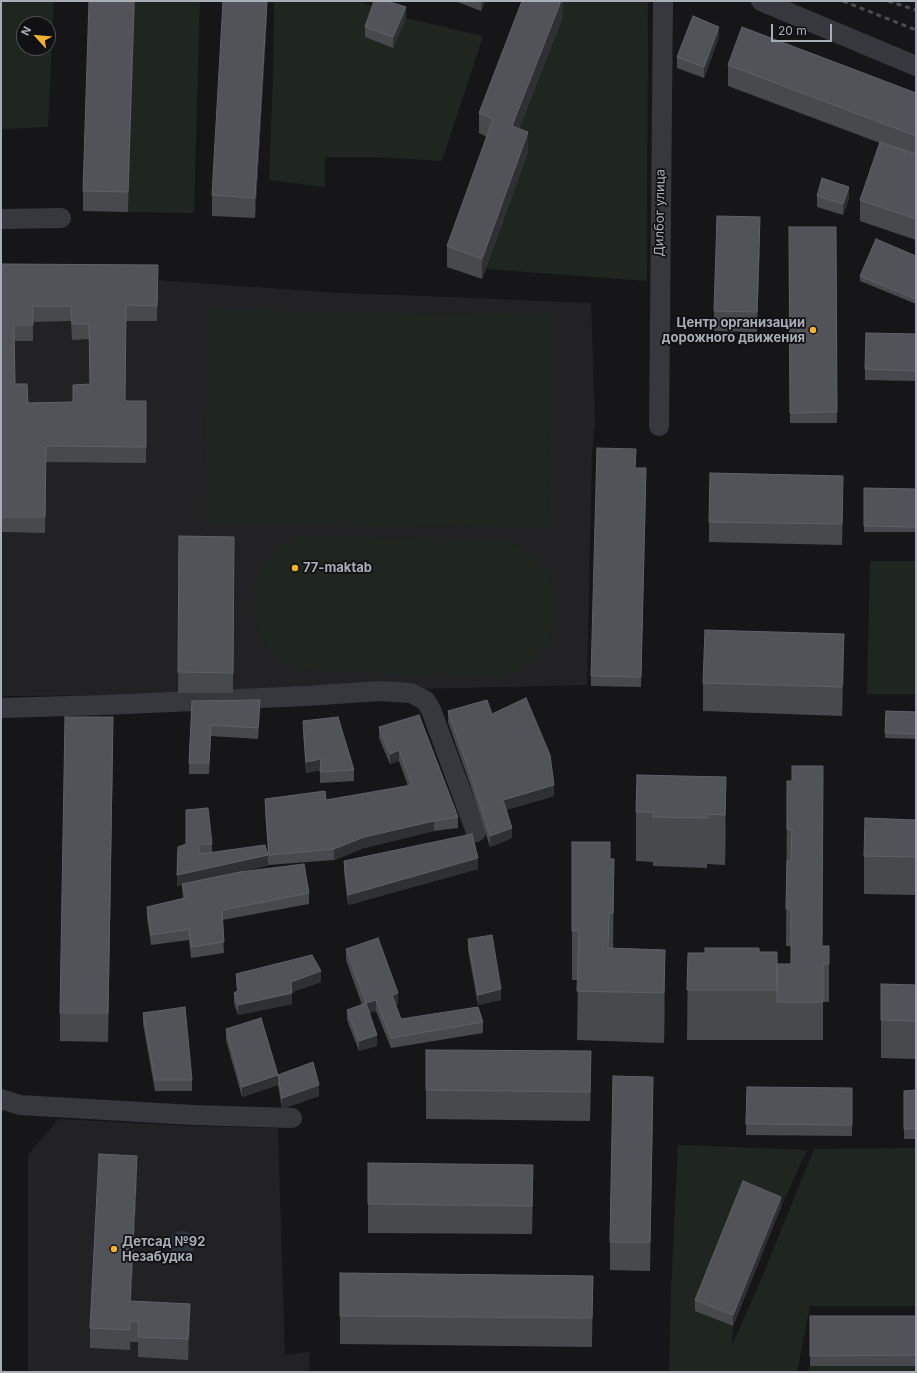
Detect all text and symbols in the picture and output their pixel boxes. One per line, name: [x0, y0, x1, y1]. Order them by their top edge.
north arrow: [16, 16, 56, 56]
scale bar: [773, 16, 834, 42]
text: 20 m: [778, 23, 807, 38]
text: N: [18, 24, 34, 38]
street label: Дилбог улица: [651, 169, 669, 257]
place label: Центр организации дорожного движения: [662, 315, 805, 346]
marker: Центр организации дорожного движения: [808, 325, 818, 335]
place label: 77-maktab: [303, 560, 372, 576]
marker: 77-maktab: [290, 563, 300, 573]
place label: Детсад №92 Незабудка: [122, 1234, 205, 1265]
marker: Детсад №92 Незабудка: [109, 1244, 119, 1254]

